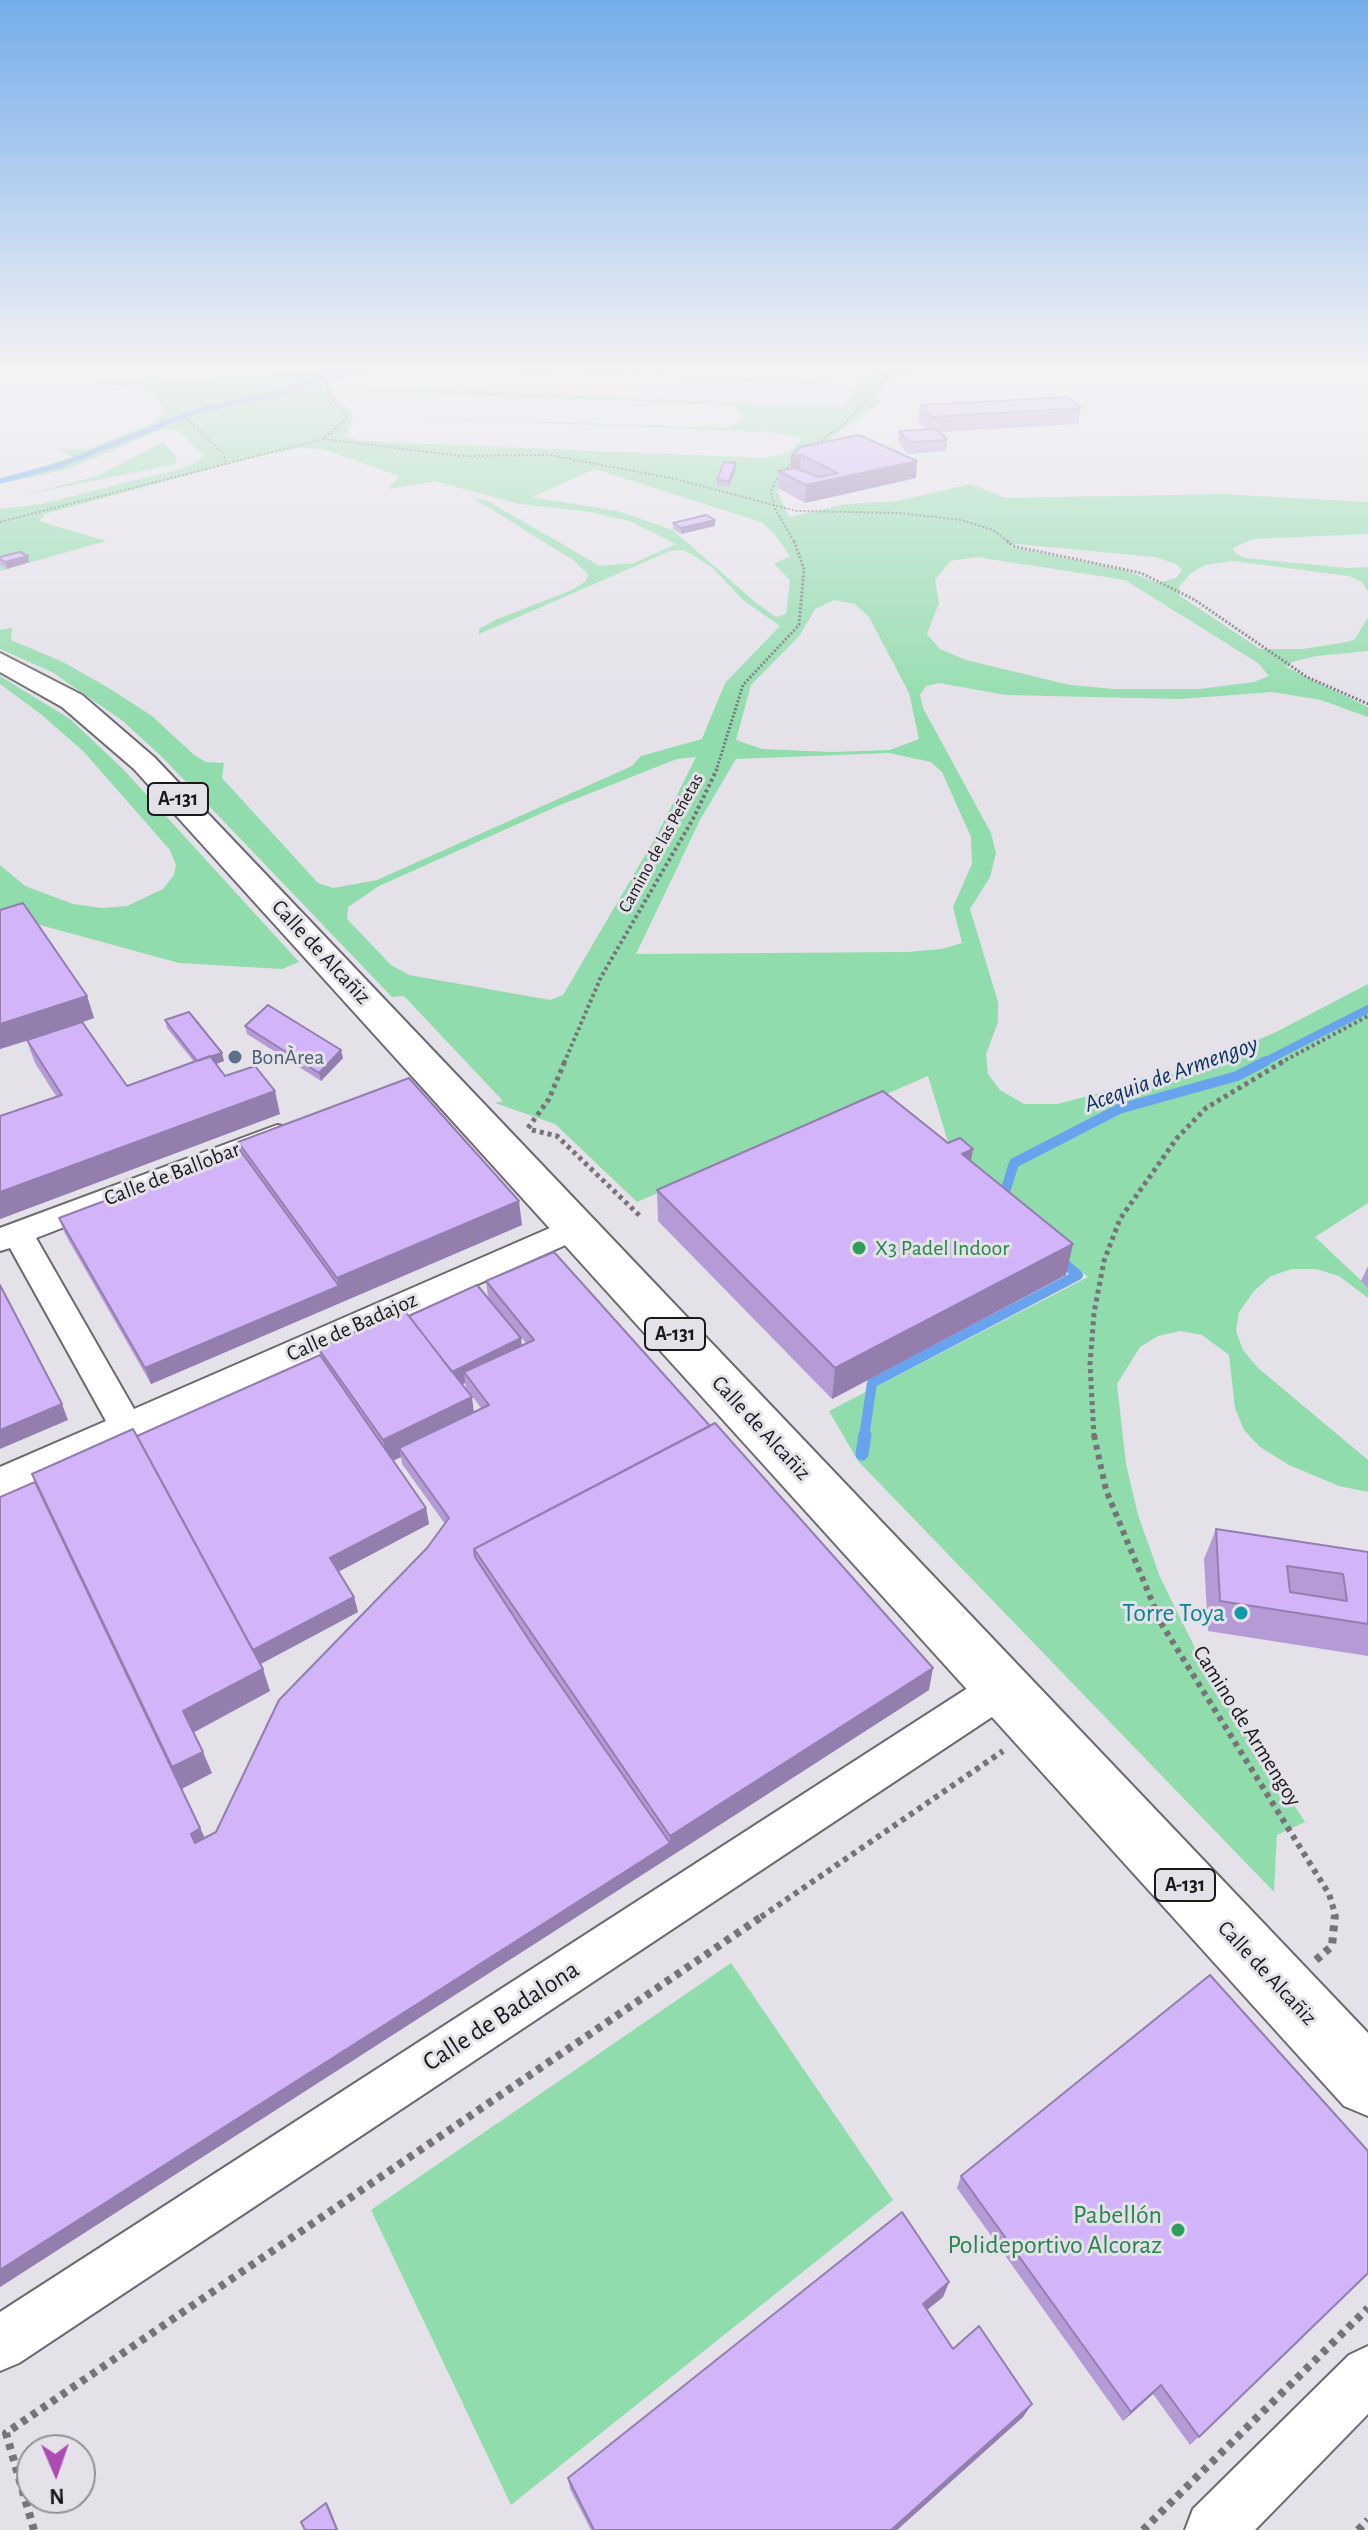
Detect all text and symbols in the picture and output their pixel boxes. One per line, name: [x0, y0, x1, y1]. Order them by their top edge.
street label: Camino de las Peñetas: [614, 770, 708, 916]
road number: A-131: [148, 783, 208, 815]
street label: Calle de Alcañiz: [266, 894, 376, 1010]
water label: Acequia de Armengoy: [1080, 1029, 1262, 1119]
place label: BonÀrea: [251, 1044, 324, 1070]
marker: BonÀrea: [226, 1048, 244, 1066]
street label: Calle de Ballobar: [100, 1136, 244, 1212]
place label: X3 Padel Indoor: [875, 1235, 1009, 1261]
marker: X3 Padel Indoor: [850, 1239, 868, 1257]
street label: Calle de Badajoz: [283, 1286, 421, 1368]
road number: A-131: [645, 1318, 705, 1350]
street label: Calle de Alcañiz: [706, 1370, 816, 1486]
place label: Torre Toya: [1122, 1597, 1225, 1629]
marker: Torre Toya: [1232, 1604, 1250, 1622]
street label: Camino de Armengoy: [1187, 1641, 1307, 1811]
road number: A-131: [1155, 1869, 1215, 1901]
street label: Calle de Alcañiz: [1212, 1915, 1322, 2031]
street label: Calle de Badalona: [417, 1954, 585, 2078]
place label: Pabellón Polideportivo Alcoraz: [947, 2199, 1162, 2260]
marker: Pabellón Polideportivo Alcoraz: [1169, 2221, 1187, 2239]
north arrow: [16, 2434, 96, 2514]
text: N: [49, 2485, 65, 2507]

